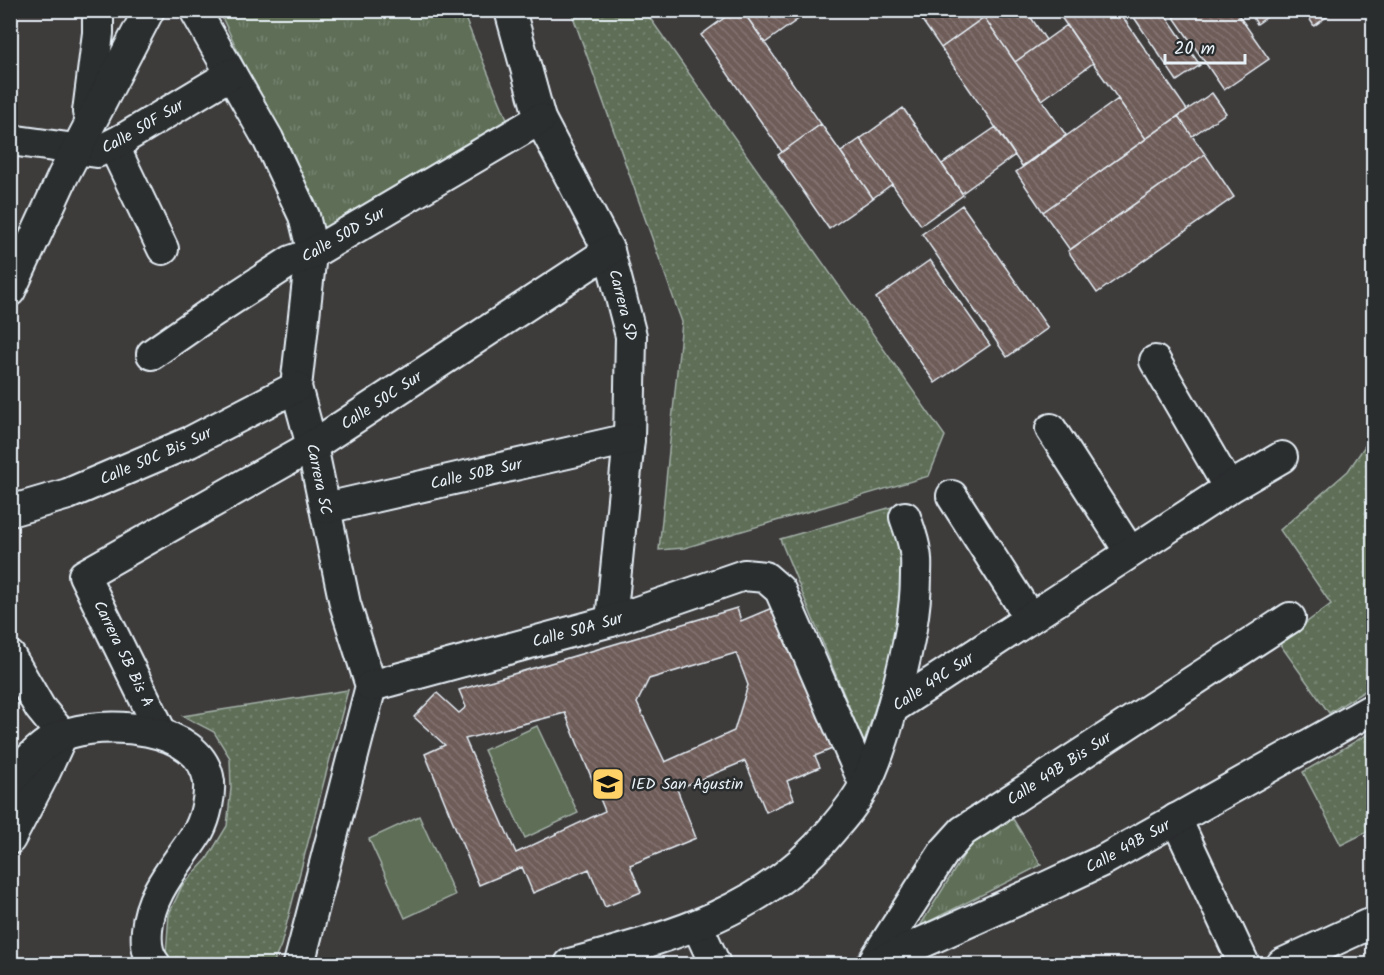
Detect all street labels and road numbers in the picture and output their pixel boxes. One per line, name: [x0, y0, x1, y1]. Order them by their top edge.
street label: Calle 50F Sur: [97, 92, 190, 160]
street label: Calle 50D Sur: [298, 200, 391, 269]
street label: Carrera 5D: [602, 267, 644, 344]
street label: Calle 50C Sur: [336, 364, 428, 436]
street label: Calle 50C Bis Sur: [96, 420, 218, 492]
street label: Carrera 5C: [299, 441, 339, 517]
street label: Calle 50B Sur: [428, 451, 526, 496]
street label: Carrera 5B Bis A: [86, 596, 160, 712]
street label: Calle 50A Sur: [529, 605, 628, 654]
street label: Calle 49C Sur: [888, 645, 980, 718]
street label: Calle 49B Bis Sur: [1002, 724, 1118, 812]
street label: Calle 49B Sur: [1081, 812, 1176, 879]

